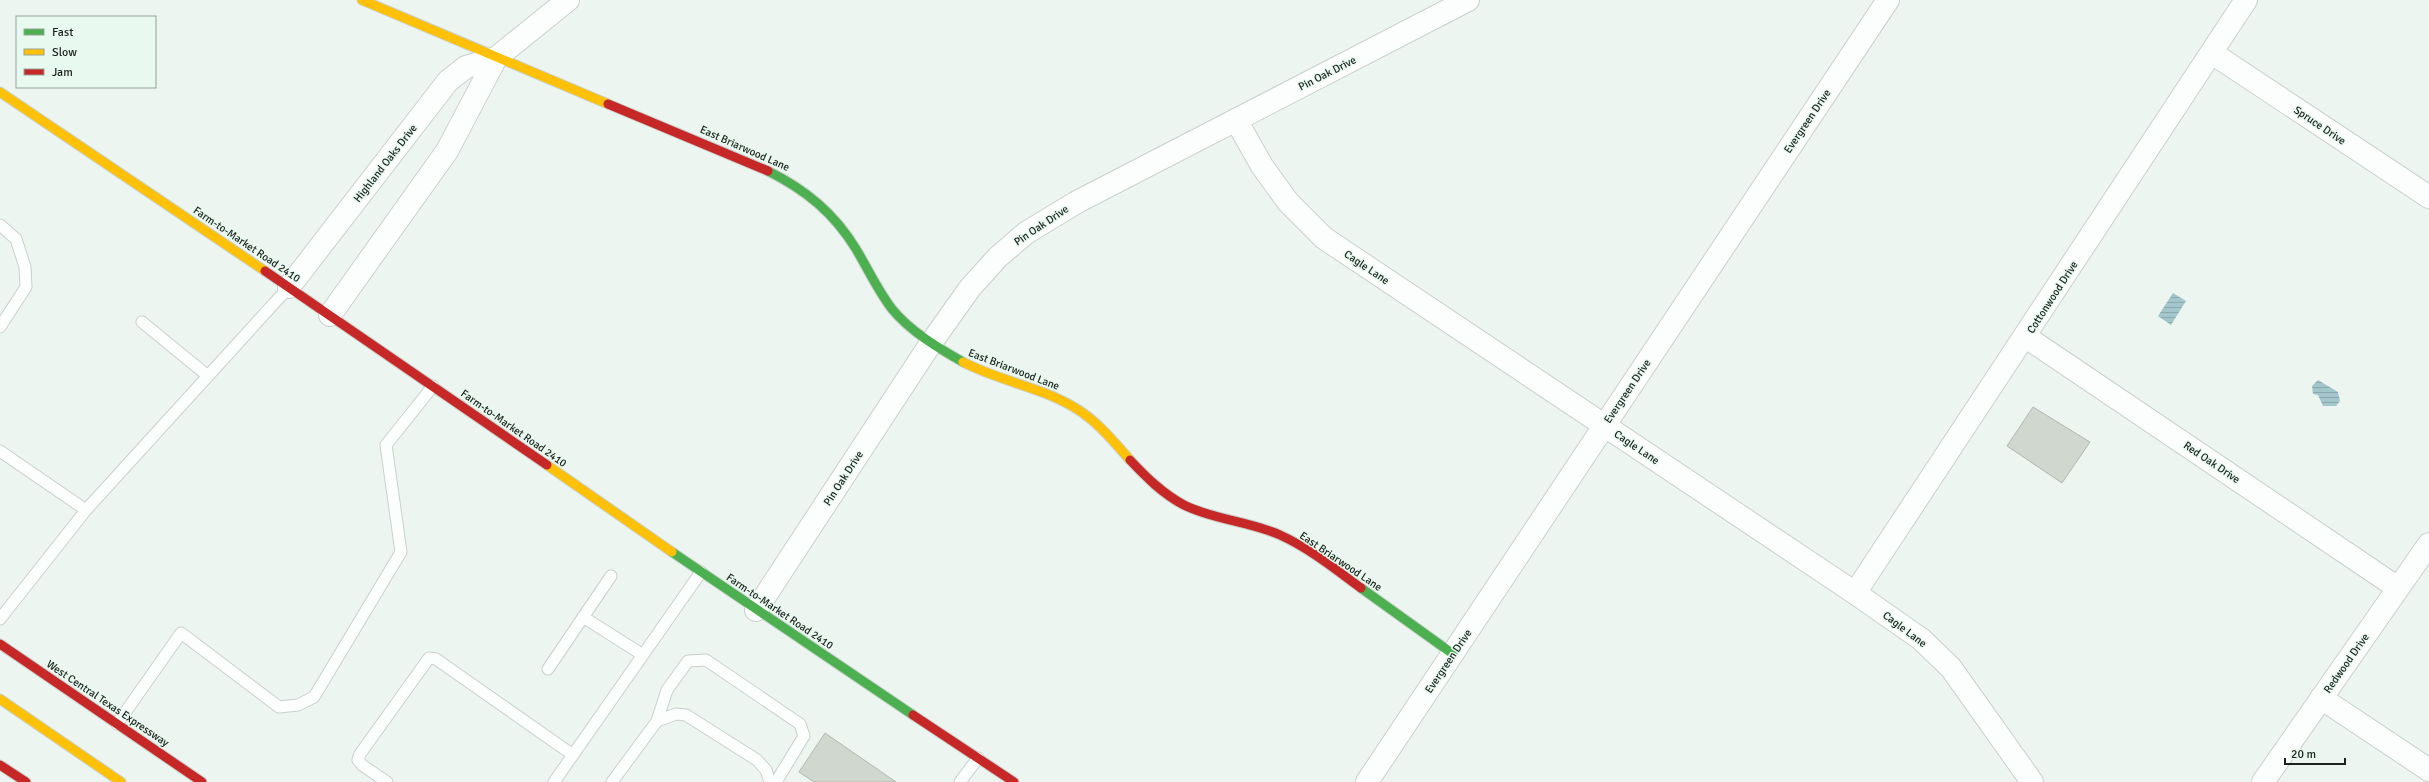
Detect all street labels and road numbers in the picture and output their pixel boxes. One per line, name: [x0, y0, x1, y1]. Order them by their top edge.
street label: Pin Oak Drive: [1296, 53, 1358, 94]
street label: Evergreen Drive: [1781, 87, 1834, 156]
street label: Spruce Drive: [2291, 103, 2348, 147]
street label: Highland Oaks Drive: [351, 122, 420, 205]
street label: East Briarwood Lane: [698, 123, 792, 174]
street label: Pin Oak Drive: [1012, 202, 1071, 248]
street label: Farm-to-Market Road 2410: [191, 204, 303, 285]
street label: Cagle Lane: [1342, 248, 1392, 287]
street label: Cottonwood Drive: [2024, 259, 2081, 336]
street label: East Briarwood Lane: [966, 346, 1061, 393]
street label: Evergreen Drive: [1601, 357, 1654, 426]
street label: Farm-to-Market Road 2410: [458, 387, 569, 470]
street label: Cagle Lane: [1612, 428, 1662, 467]
street label: Red Oak Drive: [2181, 439, 2242, 486]
street label: Pin Oak Drive: [821, 448, 866, 508]
street label: East Briarwood Lane: [1297, 529, 1384, 594]
street label: Farm-to-Market Road 2410: [724, 571, 836, 652]
street label: Cagle Lane: [1880, 609, 1929, 650]
street label: Evergreen Drive: [1422, 627, 1475, 696]
street label: Redwood Drive: [2321, 631, 2372, 696]
street label: West Central Texas Expressway: [44, 658, 172, 750]

